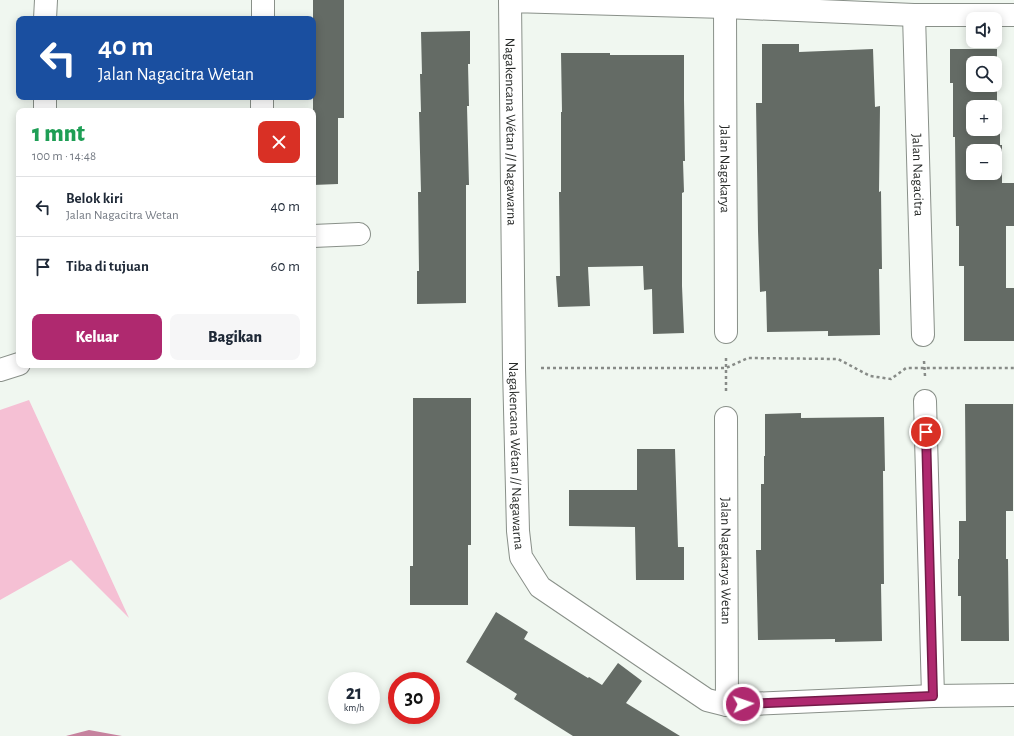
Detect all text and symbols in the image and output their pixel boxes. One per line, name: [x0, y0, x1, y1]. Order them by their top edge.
map controls: [966, 12, 1002, 180]
button: sound: [966, 12, 1002, 48]
icon: left: [32, 32, 84, 84]
text: 40 m: [98, 33, 154, 61]
street label: Nagakencana Wétan // Nagawarna: [502, 38, 518, 226]
button: search: [966, 56, 1002, 92]
text: Jalan Nagacitra Wetan: [98, 66, 254, 84]
button: +: [966, 100, 1002, 136]
button: close: [258, 121, 300, 163]
text: 1 mnt: [32, 122, 85, 146]
street label: Jalan Nagakarya: [717, 125, 732, 214]
street label: Jalan Nagacitra: [909, 133, 926, 217]
button: −: [966, 144, 1002, 180]
text: 100 m · 14:48: [32, 150, 96, 163]
text: Belok kiri: [66, 191, 123, 206]
icon: left: [32, 196, 54, 218]
text: 40 m: [270, 199, 300, 214]
text: Jalan Nagacitra Wetan: [66, 209, 179, 222]
icon: arrive: [32, 256, 54, 278]
text: Tiba di tujuan: [66, 259, 149, 274]
text: 60 m: [271, 259, 300, 274]
button: Keluar: [32, 314, 162, 360]
button: Bagikan: [170, 314, 300, 360]
street label: Nagakencana Wétan // Nagawarna: [506, 362, 526, 551]
pin: [909, 415, 943, 449]
icon: arrive: [915, 421, 937, 443]
street label: Jalan Nagakarya Wetan: [718, 498, 733, 624]
speed limit sign: 30: [388, 672, 440, 724]
text: 21: [346, 683, 362, 703]
position arrow: [722, 683, 764, 725]
text: km/h: [344, 703, 364, 713]

